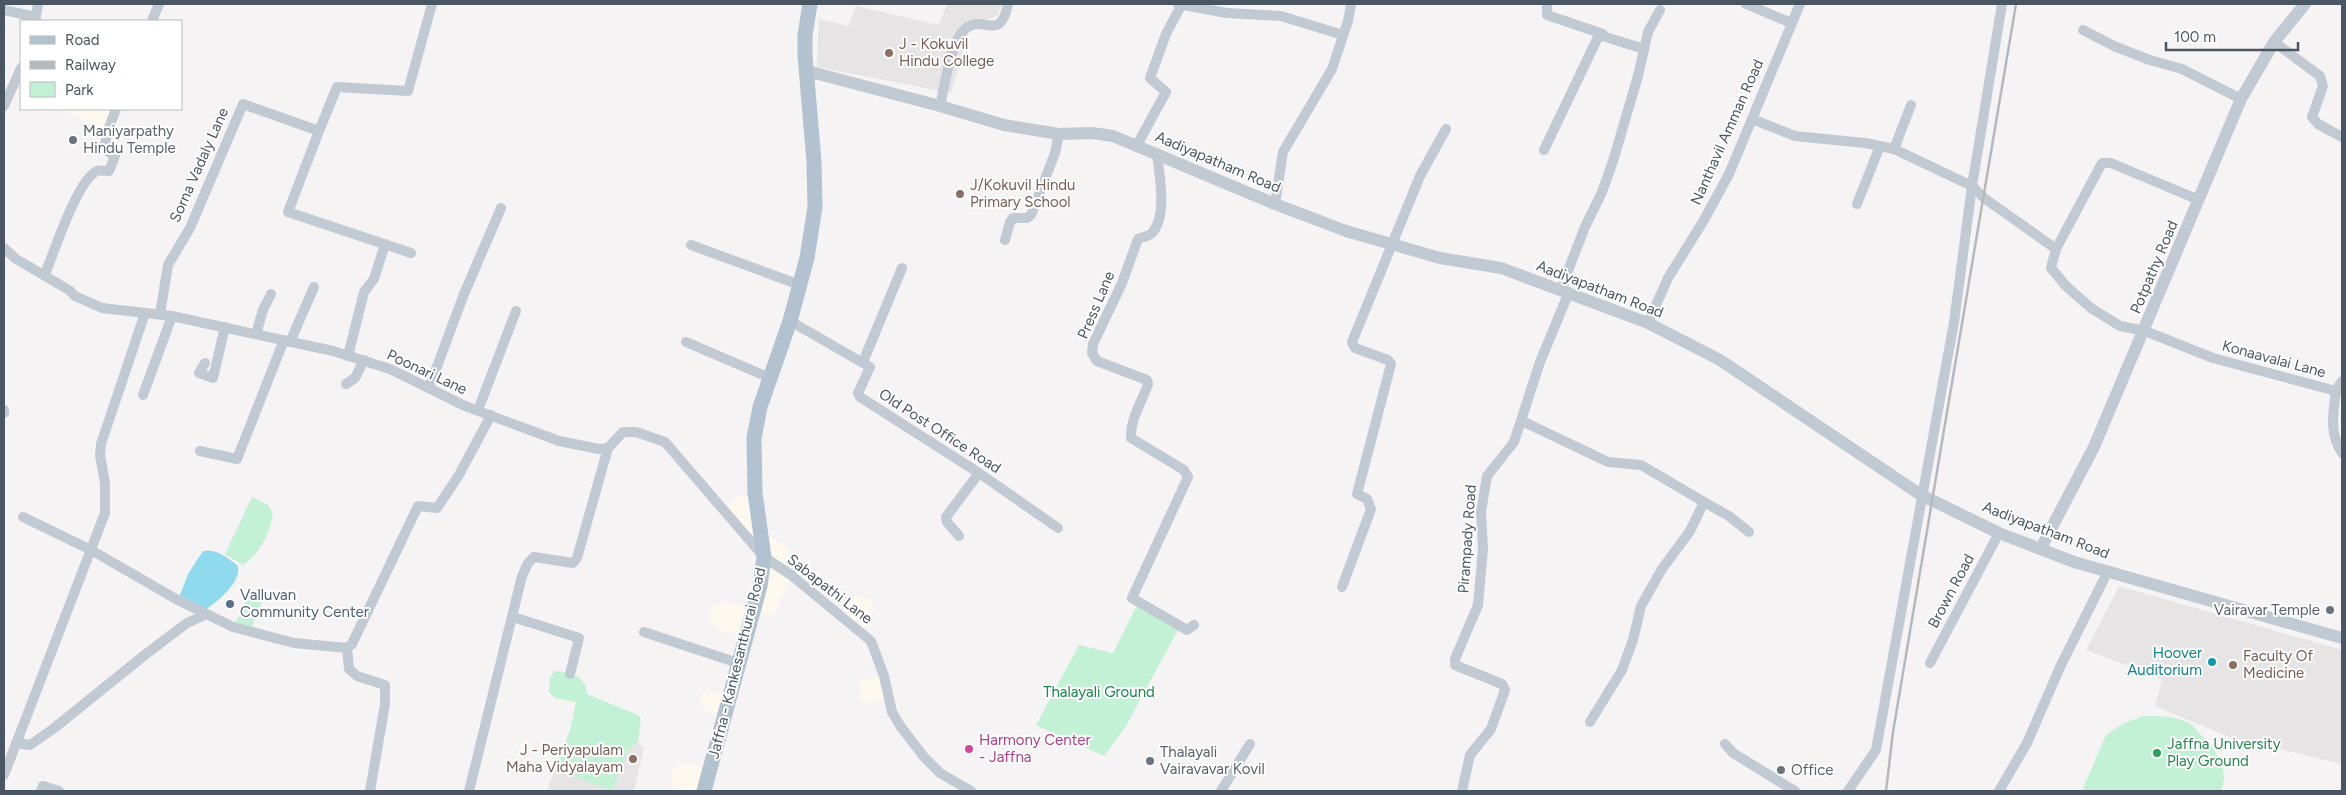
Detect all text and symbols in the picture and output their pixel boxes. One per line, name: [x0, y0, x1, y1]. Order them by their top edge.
legend: [20, 20, 182, 110]
scale bar: [2166, 20, 2298, 52]
text: 100 m: [2174, 28, 2216, 46]
text: Road: [65, 31, 100, 49]
place label: J - Kokuvil Hindu College: [899, 35, 994, 70]
marker: J - Kokuvil Hindu College: [883, 47, 895, 59]
text: Railway: [65, 56, 116, 74]
street label: Nanthavil Amman Road: [1687, 56, 1767, 208]
text: Park: [65, 81, 94, 99]
street label: Sorna Vadaly Lane: [166, 105, 232, 225]
place label: Maniyarpathy Hindu Temple: [83, 122, 176, 157]
street label: Aadiyapatham Road: [1153, 127, 1283, 197]
marker: Maniyarpathy Hindu Temple: [67, 134, 79, 146]
place label: J/Kokuvil Hindu Primary School: [970, 176, 1076, 211]
marker: J/Kokuvil Hindu Primary School: [954, 188, 966, 200]
street label: Potpathy Road: [2126, 218, 2182, 316]
street label: Aadiyapatham Road: [1534, 256, 1666, 322]
street label: Press Lane: [1074, 269, 1118, 341]
street label: Konaavalai Lane: [2220, 336, 2328, 382]
street label: Poonari Lane: [384, 346, 470, 398]
street label: Old Post Office Road: [876, 385, 1004, 477]
street label: Pirampady Road: [1454, 484, 1480, 594]
street label: Aadiyapatham Road: [1980, 497, 2112, 563]
street label: Sabapathi Lane: [784, 550, 876, 628]
street label: Brown Road: [1924, 551, 1978, 631]
street label: Jaffna - Kankesanthurai Road: [705, 566, 769, 760]
place label: Valluvan Community Center: [240, 586, 369, 621]
marker: Valluvan Community Center: [224, 598, 236, 610]
place label: Vairavar Temple: [2214, 601, 2320, 619]
marker: Vairavar Temple: [2324, 604, 2336, 616]
place label: Hoover Auditorium: [2127, 644, 2202, 679]
place label: Faculty Of Medicine: [2243, 647, 2313, 682]
marker: Hoover Auditorium: [2206, 656, 2218, 668]
marker: Faculty Of Medicine: [2227, 659, 2239, 671]
park label: Thalayali Ground: [1043, 683, 1155, 701]
place label: Harmony Center - Jaffna: [979, 731, 1091, 766]
place label: Jaffna University Play Ground: [2167, 735, 2281, 770]
place label: J - Periyapulam Maha Vidyalayam: [506, 741, 623, 776]
marker: Harmony Center - Jaffna: [963, 743, 975, 755]
place label: Thalayali Vairavavar Kovil: [1160, 743, 1265, 778]
marker: Jaffna University Play Ground: [2151, 747, 2163, 759]
marker: J - Periyapulam Maha Vidyalayam: [627, 753, 639, 765]
marker: Thalayali Vairavavar Kovil: [1144, 755, 1156, 767]
place label: Office: [1791, 761, 1834, 779]
marker: Office: [1775, 764, 1787, 776]

